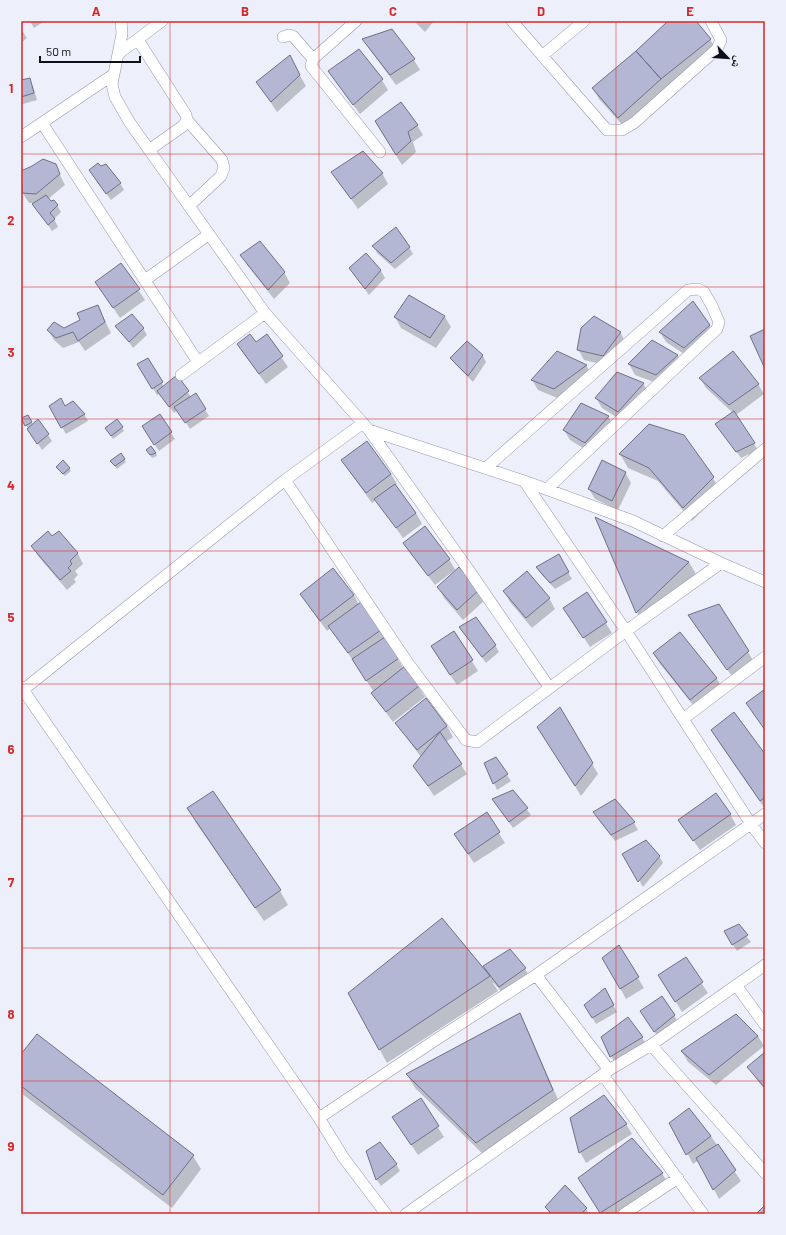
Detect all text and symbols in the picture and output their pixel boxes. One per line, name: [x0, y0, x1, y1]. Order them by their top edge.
text: A: [92, 3, 101, 19]
text: B: [241, 3, 249, 19]
text: C: [389, 3, 397, 19]
text: D: [537, 3, 545, 19]
text: E: [686, 3, 694, 19]
scale bar: [40, 38, 140, 64]
north arrow: [708, 38, 748, 78]
text: 50 m: [46, 44, 71, 58]
text: ش: [727, 54, 746, 71]
text: 1: [9, 80, 13, 96]
text: 2: [7, 212, 15, 228]
text: 3: [7, 344, 15, 360]
text: 4: [7, 477, 15, 493]
text: 5: [7, 609, 15, 625]
text: 6: [8, 741, 15, 757]
text: 7: [8, 874, 15, 890]
text: 8: [7, 1006, 15, 1022]
text: 9: [8, 1138, 15, 1154]

